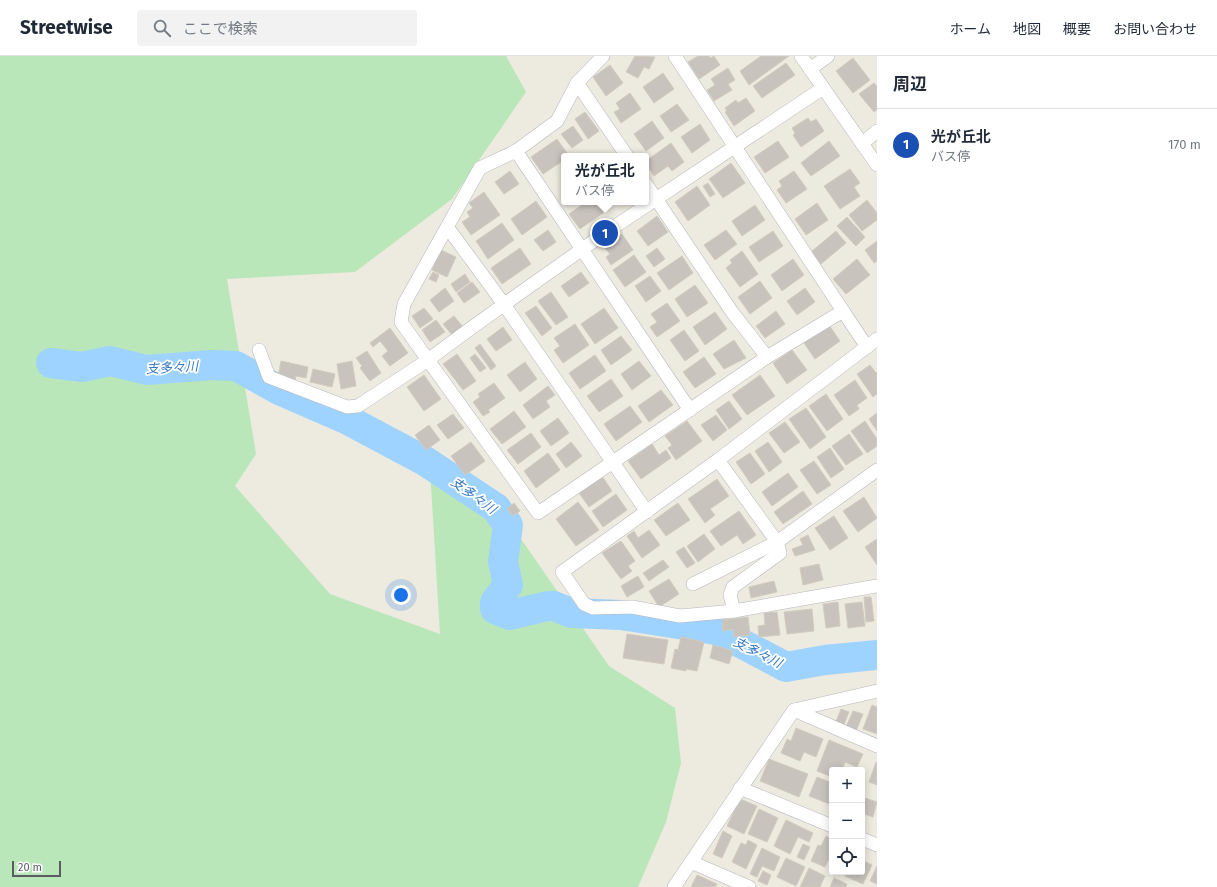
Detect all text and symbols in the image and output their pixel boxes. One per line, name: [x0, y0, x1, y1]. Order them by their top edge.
search box: [137, 10, 417, 46]
text: Streetwise: [20, 16, 113, 39]
icon: search: [151, 17, 173, 39]
text: ここで検索: [183, 20, 258, 38]
text: ホーム: [949, 21, 991, 38]
text: 地図: [1013, 21, 1041, 38]
text: 概要: [1063, 21, 1091, 38]
text: お問い合わせ: [1113, 21, 1197, 38]
text: 周辺: [893, 74, 927, 95]
text: 光が丘北: [931, 128, 991, 146]
text: 1: [903, 137, 909, 152]
text: 170 m: [1168, 137, 1201, 152]
text: バス停: [931, 149, 970, 164]
popup: [561, 153, 649, 205]
text: 光が丘北: [575, 162, 635, 180]
text: バス停: [575, 183, 614, 198]
pin: 1: [592, 218, 618, 248]
water label: 支多々川: [146, 359, 200, 376]
water label: 支多々川: [448, 474, 501, 518]
your location: [391, 585, 411, 605]
water label: 支多々川: [731, 634, 786, 672]
map controls: [829, 767, 865, 875]
button: +: [829, 767, 865, 803]
button: −: [829, 803, 865, 839]
button: locate: [829, 839, 865, 875]
scale bar: [12, 859, 61, 878]
text: 20 m: [18, 861, 42, 874]

